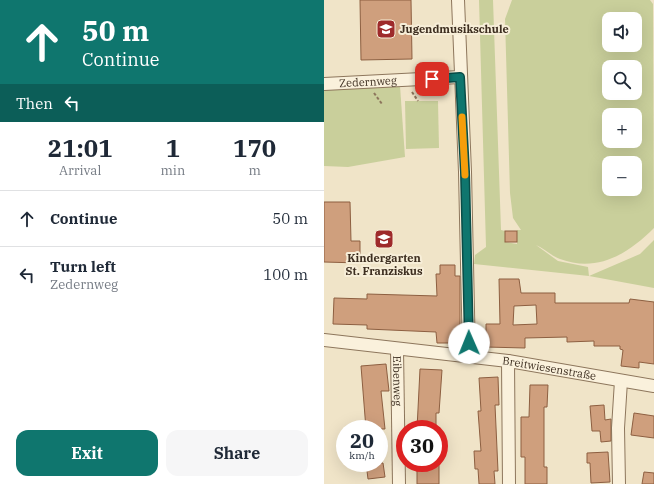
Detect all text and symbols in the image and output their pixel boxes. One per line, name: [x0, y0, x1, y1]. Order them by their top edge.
text: 50 m: [82, 12, 149, 49]
map controls: [602, 12, 642, 196]
button: sound: [602, 12, 642, 52]
icon: ahead: [16, 16, 68, 68]
school or university icon: Jugendmusikschule: [375, 18, 397, 40]
place label: Jugendmusikschule: [400, 22, 509, 36]
text: Continue: [82, 48, 159, 71]
button: search: [602, 60, 642, 100]
pin: [415, 62, 449, 96]
icon: arrive: [421, 68, 443, 90]
street label: Zedernweg: [339, 73, 397, 90]
icon: left: [61, 92, 83, 114]
text: Then: [16, 94, 53, 113]
button: +: [602, 108, 642, 148]
text: 21:01: [48, 132, 113, 164]
text: 1: [166, 132, 180, 164]
text: 170: [233, 132, 276, 164]
button: −: [602, 156, 642, 196]
text: Arrival: [59, 162, 101, 179]
text: min: [160, 162, 185, 179]
text: m: [248, 162, 261, 179]
icon: ahead: [16, 208, 38, 230]
text: Continue: [50, 209, 117, 228]
text: 50 m: [272, 209, 308, 228]
school or university icon: Kindergarten St. Franziskus: [373, 228, 395, 250]
place label: Kindergarten St. Franziskus: [345, 251, 423, 278]
text: Turn left: [50, 257, 116, 276]
icon: left: [16, 264, 38, 286]
text: 100 m: [263, 265, 308, 284]
text: Zedernweg: [50, 276, 118, 293]
position arrow: [448, 322, 490, 364]
street label: Breitwiesenstraße: [502, 353, 597, 383]
street label: Eibenweg: [390, 356, 405, 406]
speed limit sign: 30: [396, 420, 448, 472]
text: 20: [350, 427, 374, 454]
button: Exit: [16, 430, 158, 476]
button: Share: [166, 430, 308, 476]
text: km/h: [349, 449, 375, 462]

